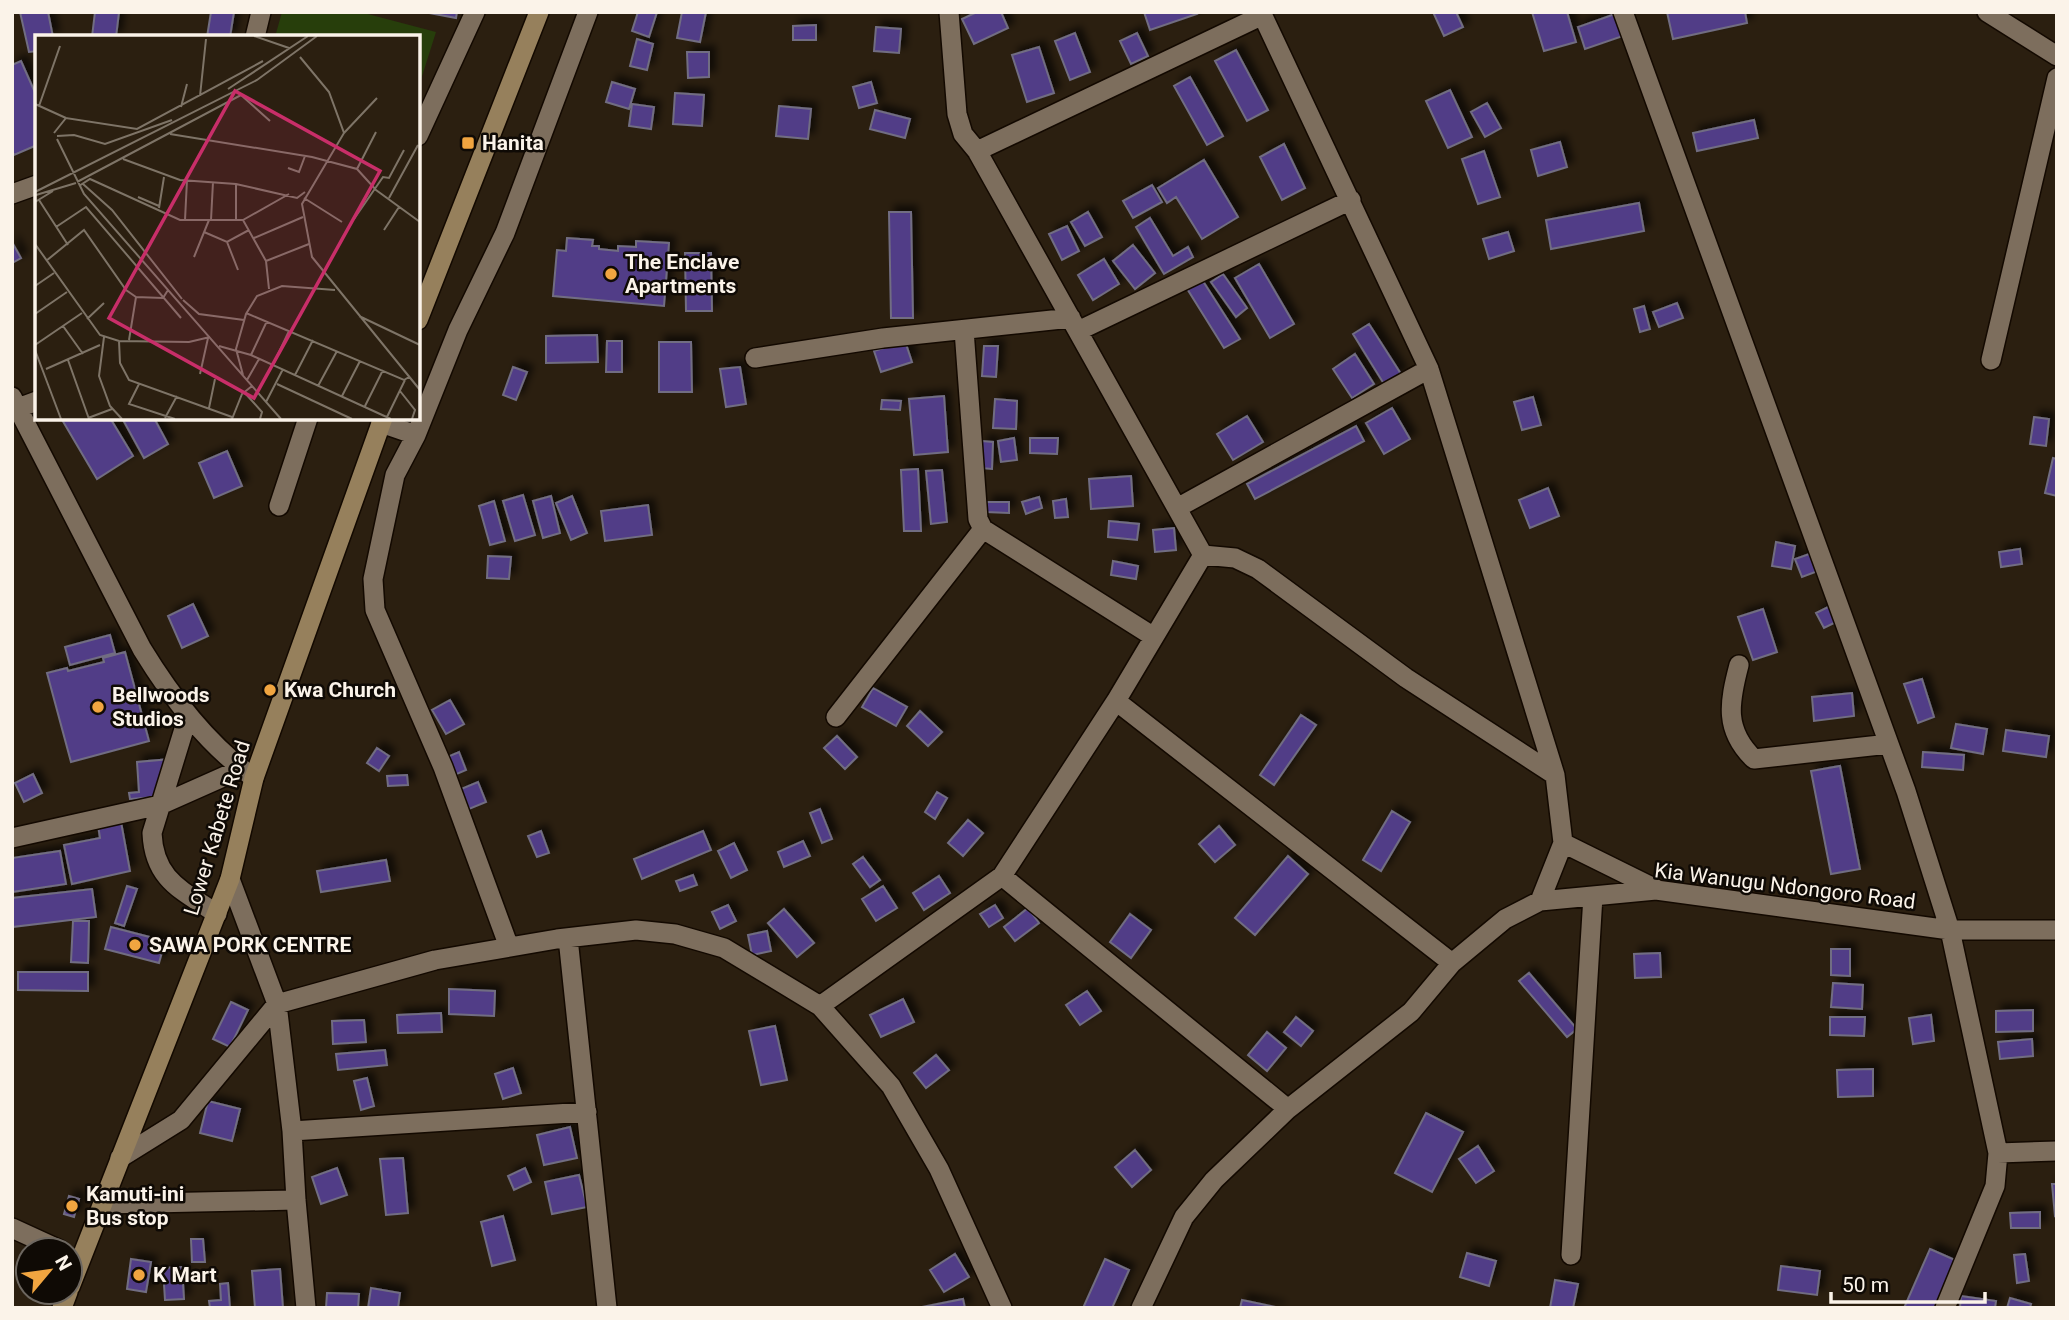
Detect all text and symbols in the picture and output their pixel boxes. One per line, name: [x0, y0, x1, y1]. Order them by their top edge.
inset map: [35, 35, 420, 420]
place label: Hanita: [482, 131, 544, 155]
marker: Hanita: [460, 135, 476, 151]
place label: The Enclave Apartments: [625, 250, 739, 298]
marker: The Enclave Apartments: [603, 266, 619, 282]
place label: Kwa Church: [284, 678, 396, 702]
marker: Kwa Church: [262, 682, 278, 698]
place label: Bellwoods Studios: [112, 683, 210, 731]
marker: Bellwoods Studios: [90, 699, 106, 715]
street label: Lower Kabete Road: [179, 738, 255, 918]
street label: Kia Wanugu Ndongoro Road: [1653, 858, 1917, 914]
place label: SAWA PORK CENTRE: [149, 933, 351, 957]
marker: SAWA PORK CENTRE: [127, 937, 143, 953]
place label: Kamuti-ini Bus stop: [86, 1182, 184, 1230]
marker: Kamuti-ini Bus stop: [64, 1198, 80, 1214]
north arrow: [14, 1236, 84, 1306]
text: N: [50, 1252, 77, 1274]
scale bar: [1831, 1260, 1985, 1304]
place label: K Mart: [153, 1263, 217, 1287]
marker: K Mart: [131, 1267, 147, 1283]
text: 50 m: [1842, 1273, 1889, 1297]

